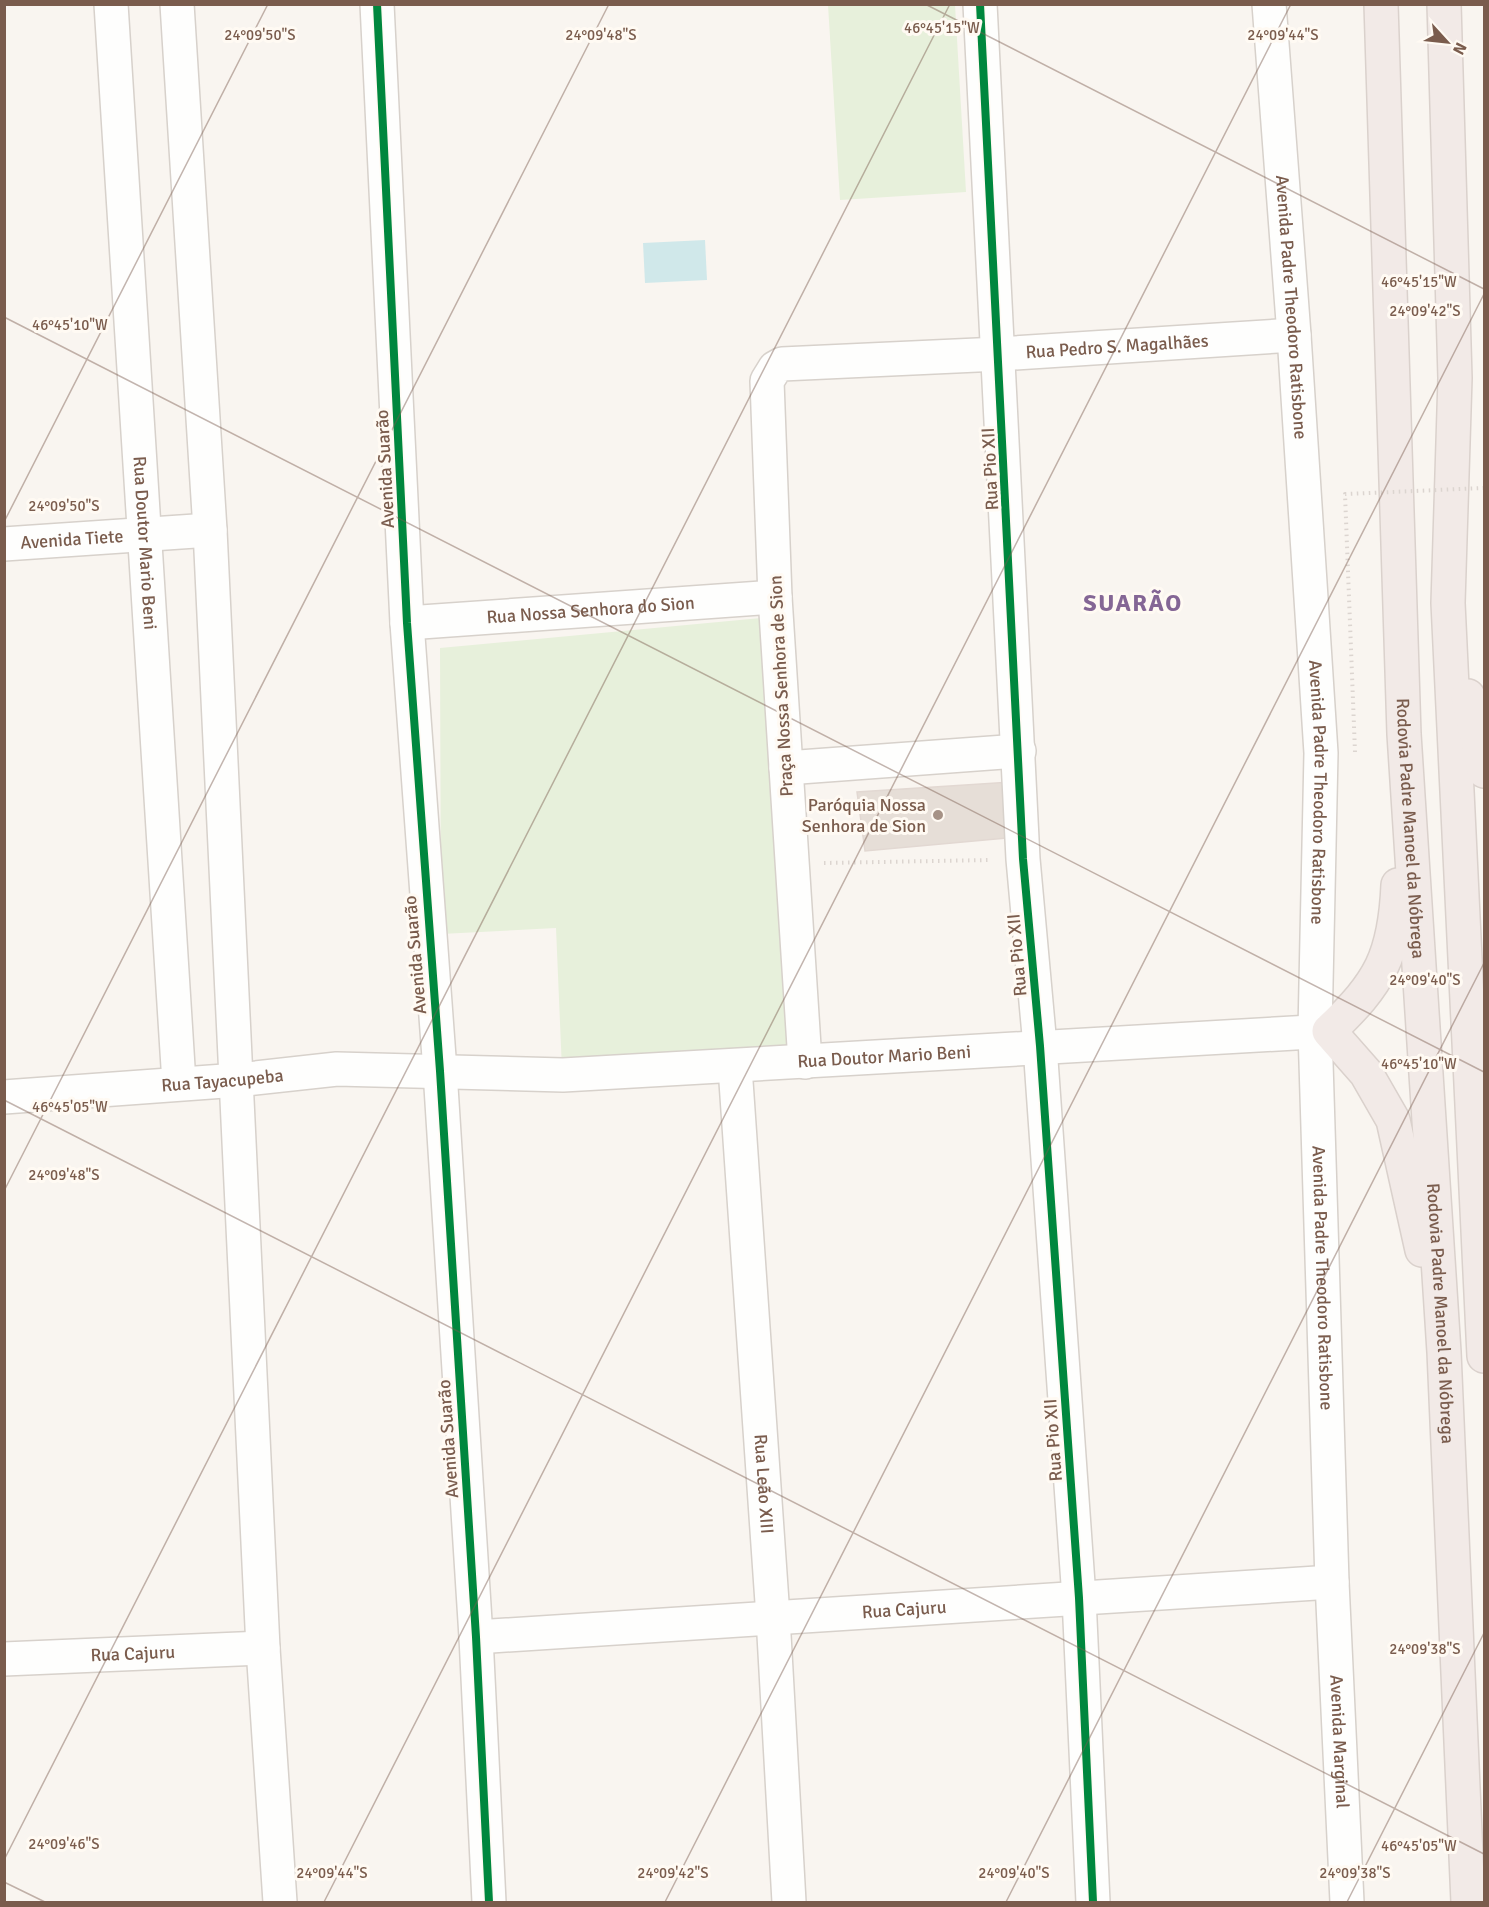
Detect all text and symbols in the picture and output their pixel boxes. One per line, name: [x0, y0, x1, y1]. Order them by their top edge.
north arrow: [1417, 12, 1477, 72]
text: 46°45'15"W: [904, 19, 980, 37]
text: 24°09'50"S: [224, 26, 296, 44]
text: 24°09'48"S: [565, 26, 637, 44]
text: 24°09'44"S: [1247, 26, 1319, 44]
text: N: [1448, 39, 1471, 58]
street label: Avenida Padre Theodoro Ratisbone: [1271, 174, 1312, 440]
text: 46°45'15"W: [1381, 273, 1457, 291]
text: 24°09'42"S: [1389, 302, 1461, 320]
text: 46°45'10"W: [32, 316, 108, 334]
street label: Rua Pedro S. Magalhães: [1025, 330, 1209, 363]
street label: Avenida Suarão: [371, 409, 399, 529]
street label: Rua Pio XII: [977, 427, 1003, 511]
street label: Rua Doutor Mario Beni: [129, 455, 161, 630]
text: 24°09'50"S: [28, 497, 100, 515]
street label: Avenida Tiete: [20, 525, 124, 554]
street label: Praça Nossa Senhora de Sion: [764, 575, 798, 797]
district label: SUARÃO: [1083, 588, 1183, 618]
street label: Rua Nossa Senhora do Sion: [486, 592, 695, 628]
street label: Avenida Padre Theodoro Ratisbone: [1304, 659, 1332, 925]
street label: Rodovia Padre Manoel da Nóbrega: [1392, 698, 1430, 960]
place label: Paróquia Nossa Senhora de Sion: [802, 794, 926, 837]
marker: Paróquia Nossa Senhora de Sion: [931, 808, 945, 822]
street label: Avenida Suarão: [399, 895, 431, 1015]
street label: Rua Pio XII: [1002, 913, 1032, 997]
text: 24°09'40"S: [1389, 971, 1461, 989]
street label: Rua Doutor Mario Beni: [797, 1041, 972, 1073]
text: 46°45'10"W: [1381, 1055, 1457, 1073]
street label: Rua Tayacupeba: [160, 1064, 285, 1097]
text: 46°45'05"W: [32, 1098, 108, 1116]
street label: Avenida Padre Theodoro Ratisbone: [1308, 1145, 1338, 1411]
text: 24°09'48"S: [28, 1166, 100, 1184]
street label: Rodovia Padre Manoel da Nóbrega: [1422, 1182, 1459, 1444]
street label: Avenida Suarão: [433, 1379, 463, 1499]
street label: Rua Pio XII: [1039, 1398, 1067, 1482]
street label: Rua Leão XIII: [749, 1433, 778, 1535]
street label: Rua Cajuru: [861, 1596, 947, 1623]
text: 24°09'38"S: [1389, 1640, 1461, 1658]
street label: Rua Cajuru: [90, 1641, 176, 1666]
street label: Avenida Marginal: [1325, 1674, 1354, 1809]
text: 24°09'46"S: [28, 1835, 100, 1853]
text: 46°45'05"W: [1381, 1837, 1457, 1855]
text: 24°09'44"S: [296, 1864, 368, 1882]
text: 24°09'42"S: [637, 1864, 709, 1882]
text: 24°09'40"S: [978, 1864, 1050, 1882]
text: 24°09'38"S: [1319, 1864, 1391, 1882]

